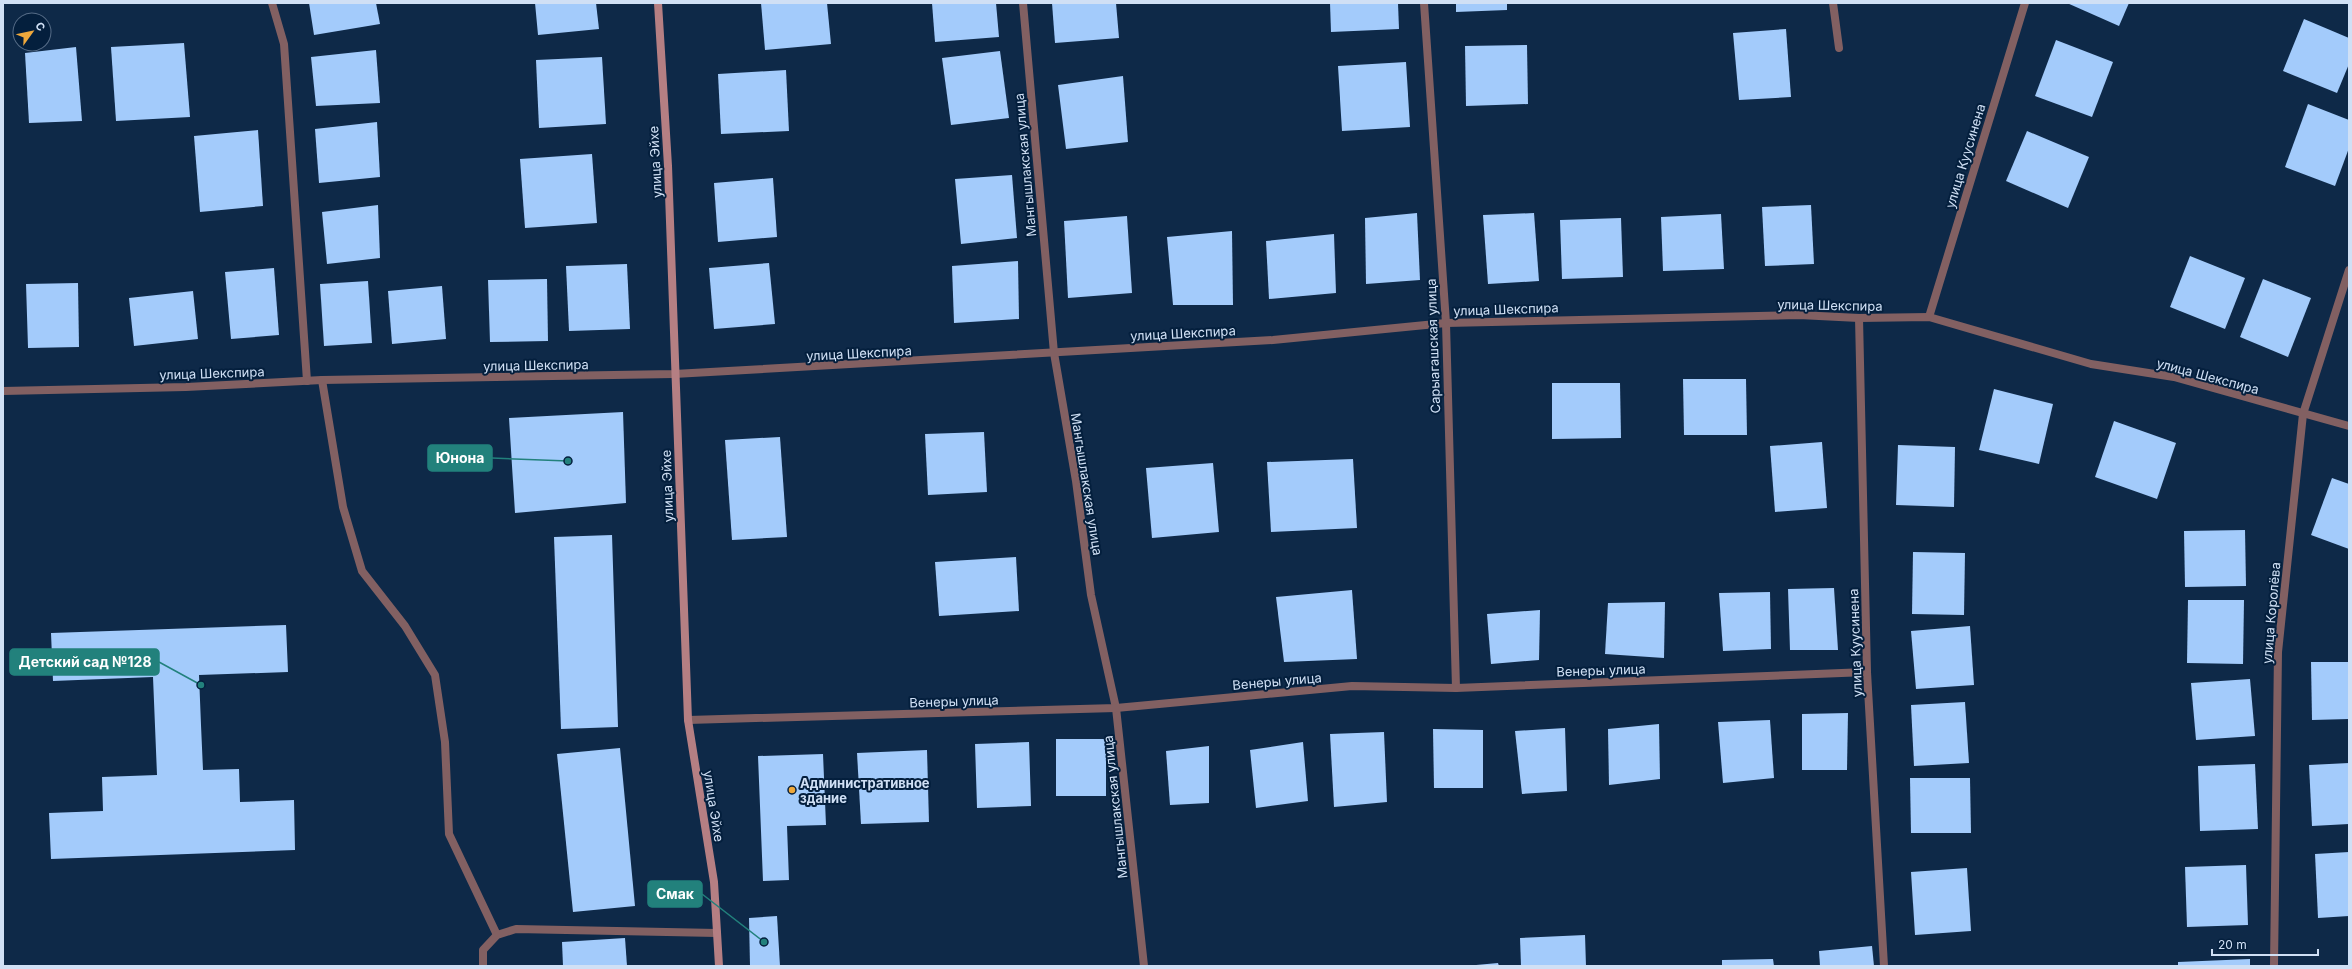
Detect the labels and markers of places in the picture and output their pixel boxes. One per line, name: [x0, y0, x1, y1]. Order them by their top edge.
callout: Юнона: [428, 445, 492, 471]
callout: Детский сад №128: [10, 649, 159, 675]
place label: Административное здание: [800, 775, 930, 806]
marker: Административное здание: [787, 785, 797, 795]
callout: Смак: [648, 881, 702, 907]

